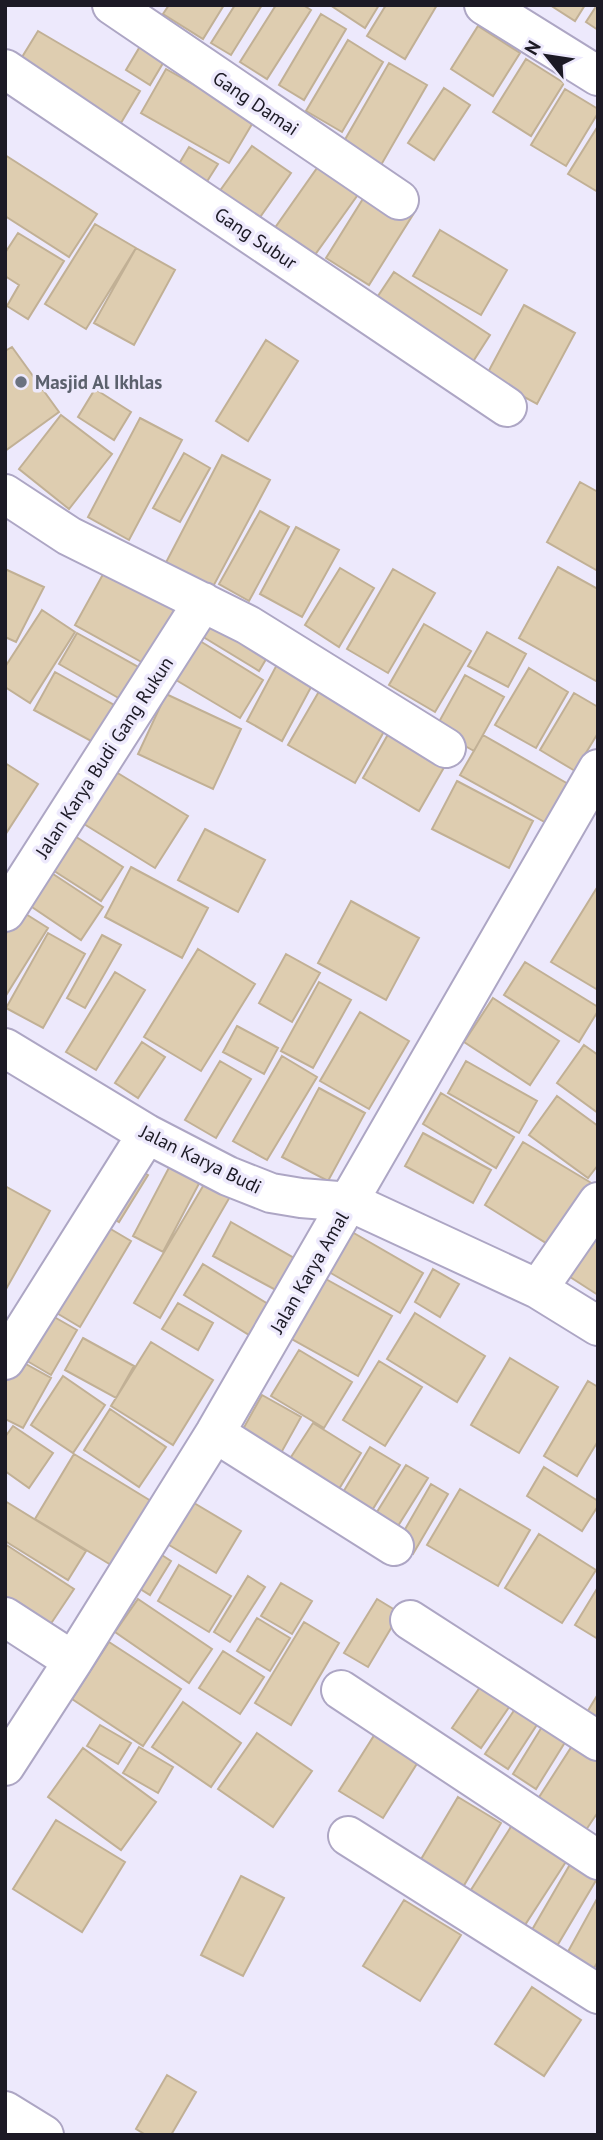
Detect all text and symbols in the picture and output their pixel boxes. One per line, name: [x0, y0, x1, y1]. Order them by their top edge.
north arrow: [512, 21, 582, 91]
text: N: [519, 36, 546, 59]
street label: Gang Damai: [208, 66, 304, 140]
street label: Gang Subur: [210, 202, 302, 275]
place label: Masjid Al Ikhlas: [35, 370, 162, 394]
marker: Masjid Al Ikhlas: [13, 374, 29, 390]
street label: Jalan Karya Budi Gang Rukun: [29, 652, 178, 863]
street label: Jalan Karya Budi: [135, 1119, 266, 1199]
street label: Jalan Karya Amal: [264, 1206, 354, 1338]

